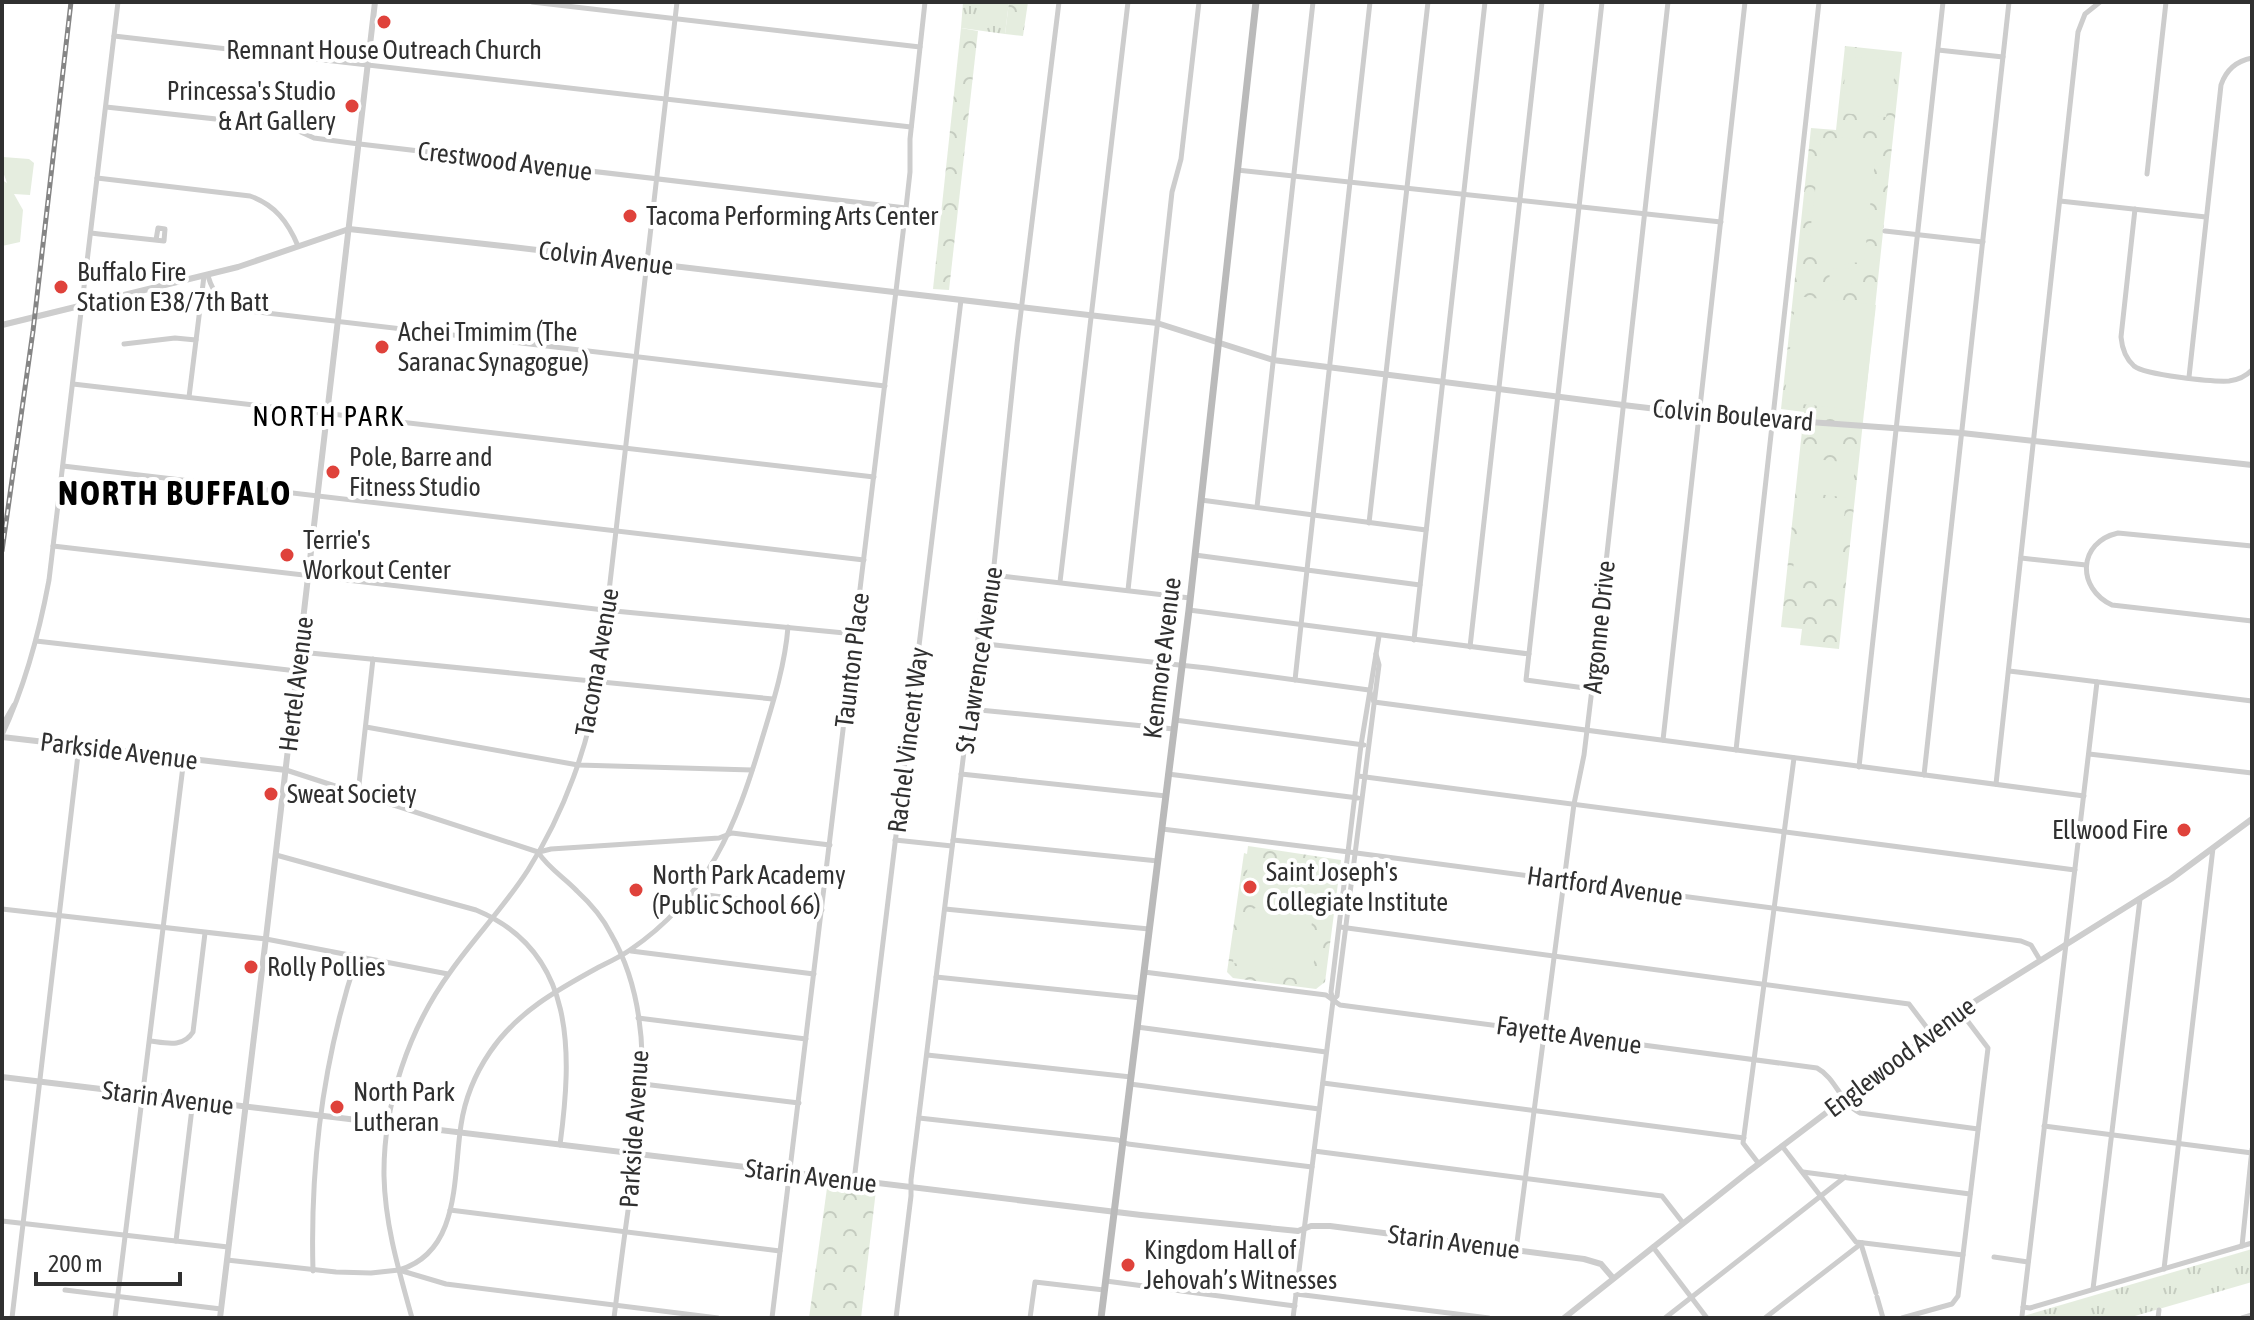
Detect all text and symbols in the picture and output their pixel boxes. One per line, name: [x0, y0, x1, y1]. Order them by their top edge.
marker: Remnant House Outreach Church: [375, 13, 393, 31]
place label: Remnant House Outreach Church: [226, 35, 542, 65]
place label: Princessa's Studio & Art Gallery: [167, 76, 336, 136]
marker: Princessa's Studio & Art Gallery: [343, 97, 361, 115]
street label: Crestwood Avenue: [416, 135, 594, 187]
place label: Tacoma Performing Arts Center: [646, 201, 938, 231]
marker: Tacoma Performing Arts Center: [621, 207, 639, 225]
street label: Colvin Avenue: [537, 235, 675, 281]
place label: Buffalo Fire Station E38/7th Batt: [77, 257, 269, 317]
marker: Buffalo Fire Station E38/7th Batt: [52, 278, 70, 296]
place label: Achei Tmimim (The Saranac Synagogue): [398, 317, 589, 377]
marker: Achei Tmimim (The Saranac Synagogue): [373, 338, 391, 356]
street label: Colvin Boulevard: [1651, 393, 1815, 437]
district label: NORTH PARK: [252, 400, 406, 432]
place label: Pole, Barre and Fitness Studio: [349, 442, 492, 502]
marker: Pole, Barre and Fitness Studio: [324, 463, 342, 481]
district label: NORTH BUFFALO: [58, 473, 292, 512]
place label: Terrie's Workout Center: [303, 525, 451, 585]
marker: Terrie's Workout Center: [278, 546, 296, 564]
street label: Argonne Drive: [1577, 559, 1621, 695]
street label: St Lawrence Avenue: [949, 564, 1009, 756]
street label: Kenmore Avenue: [1137, 575, 1187, 741]
street label: Tacoma Avenue: [569, 586, 625, 738]
street label: Taunton Place: [829, 591, 875, 729]
street label: Hertel Avenue: [273, 615, 319, 753]
street label: Rachel Vincent Way: [882, 645, 934, 835]
street label: Parkside Avenue: [39, 726, 199, 776]
place label: Sweat Society: [287, 779, 417, 809]
marker: Sweat Society: [262, 785, 280, 803]
place label: Ellwood Fire: [2052, 815, 2168, 845]
marker: Ellwood Fire: [2175, 821, 2193, 839]
place label: Saint Joseph's Collegiate Institute: [1266, 857, 1448, 917]
place label: North Park Academy (Public School 66): [652, 860, 846, 920]
street label: Hartford Avenue: [1525, 860, 1685, 912]
marker: Saint Joseph's Collegiate Institute: [1241, 878, 1259, 896]
marker: North Park Academy (Public School 66): [627, 881, 645, 899]
place label: Rolly Pollies: [267, 952, 385, 982]
marker: Rolly Pollies: [242, 958, 260, 976]
street label: Englewood Avenue: [1819, 991, 1981, 1123]
street label: Fayette Avenue: [1494, 1010, 1644, 1060]
street label: Parkside Avenue: [614, 1049, 654, 1209]
street label: Starin Avenue: [101, 1075, 235, 1121]
place label: North Park Lutheran: [353, 1077, 455, 1137]
marker: North Park Lutheran: [328, 1098, 346, 1116]
street label: Starin Avenue: [744, 1153, 878, 1199]
street label: Starin Avenue: [1387, 1219, 1521, 1265]
place label: Kingdom Hall of Jehovah’s Witnesses: [1144, 1235, 1337, 1295]
scale bar: [36, 1236, 180, 1286]
text: 200 m: [48, 1250, 102, 1277]
marker: Kingdom Hall of Jehovah’s Witnesses: [1119, 1256, 1137, 1274]

